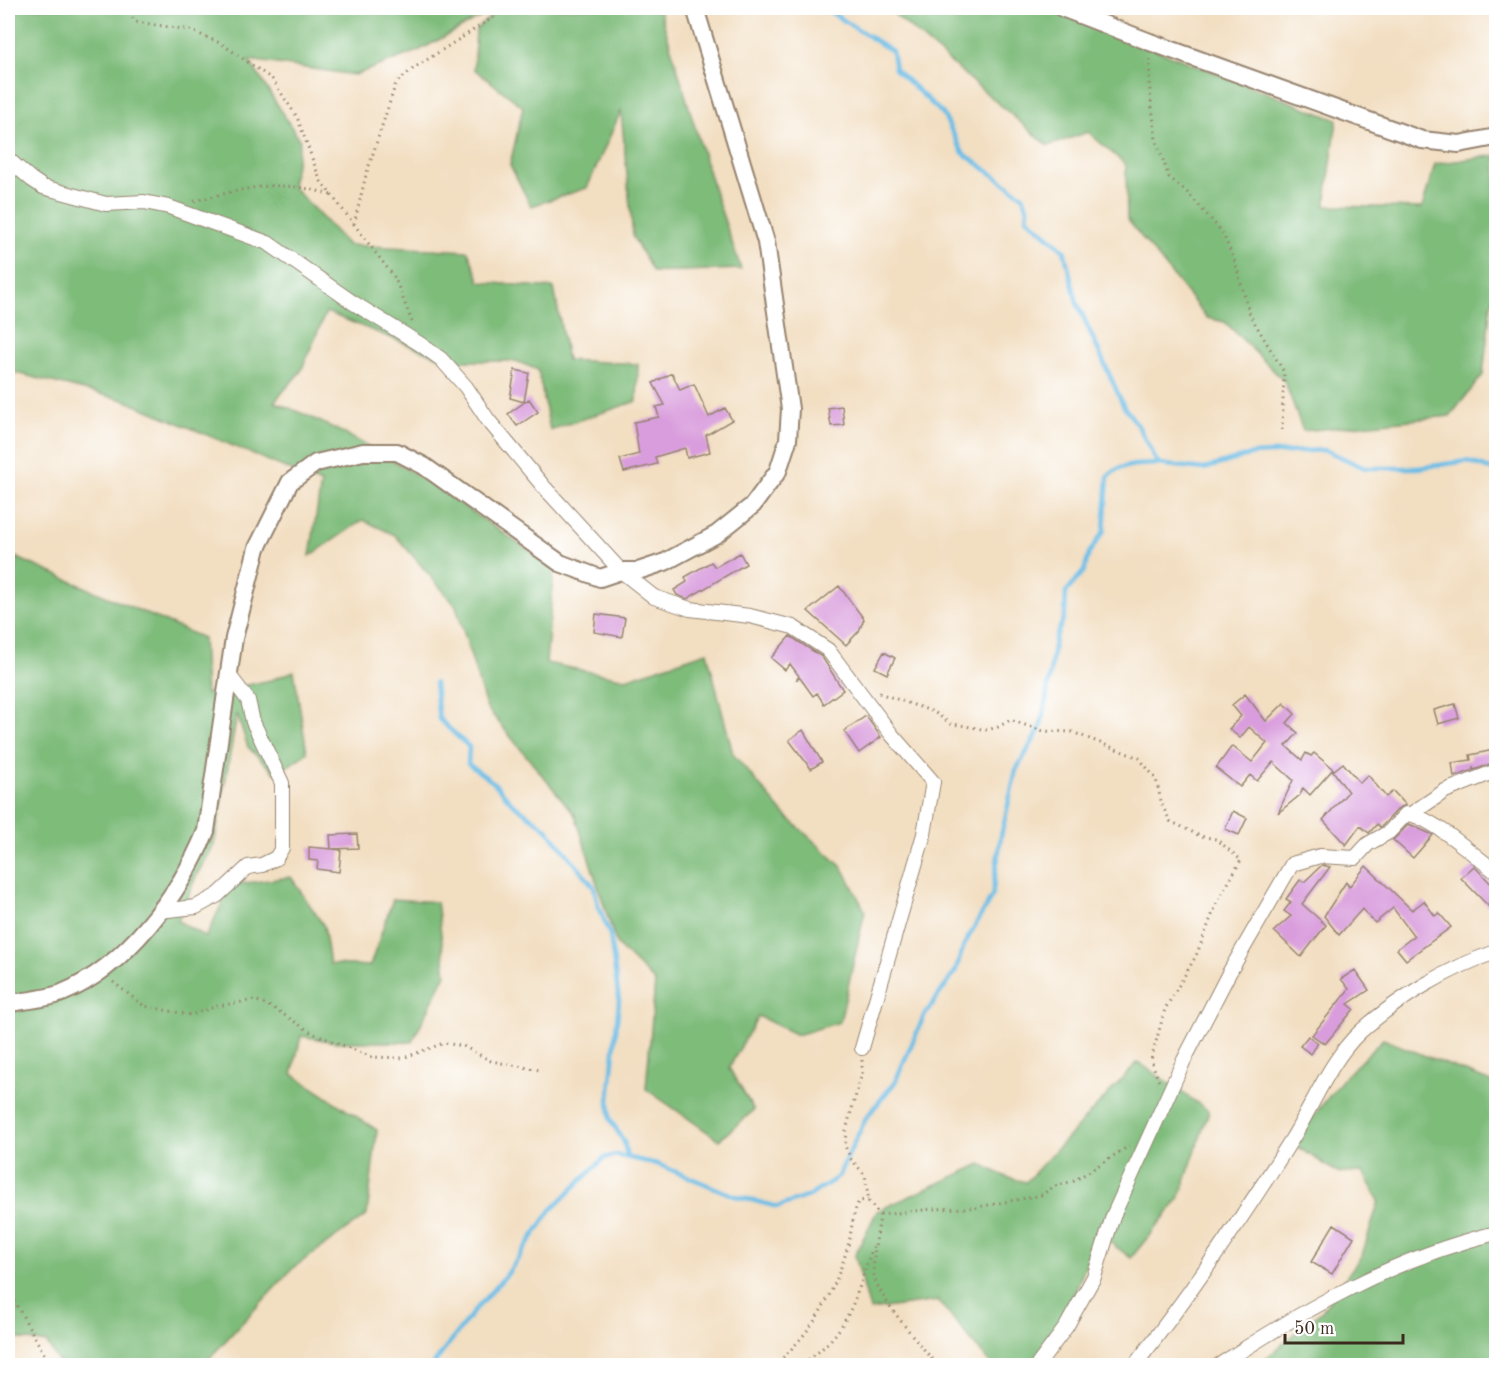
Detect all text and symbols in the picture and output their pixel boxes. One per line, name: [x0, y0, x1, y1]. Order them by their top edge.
scale bar: [1285, 1307, 1404, 1345]
text: 50 m: [1294, 1320, 1334, 1338]

